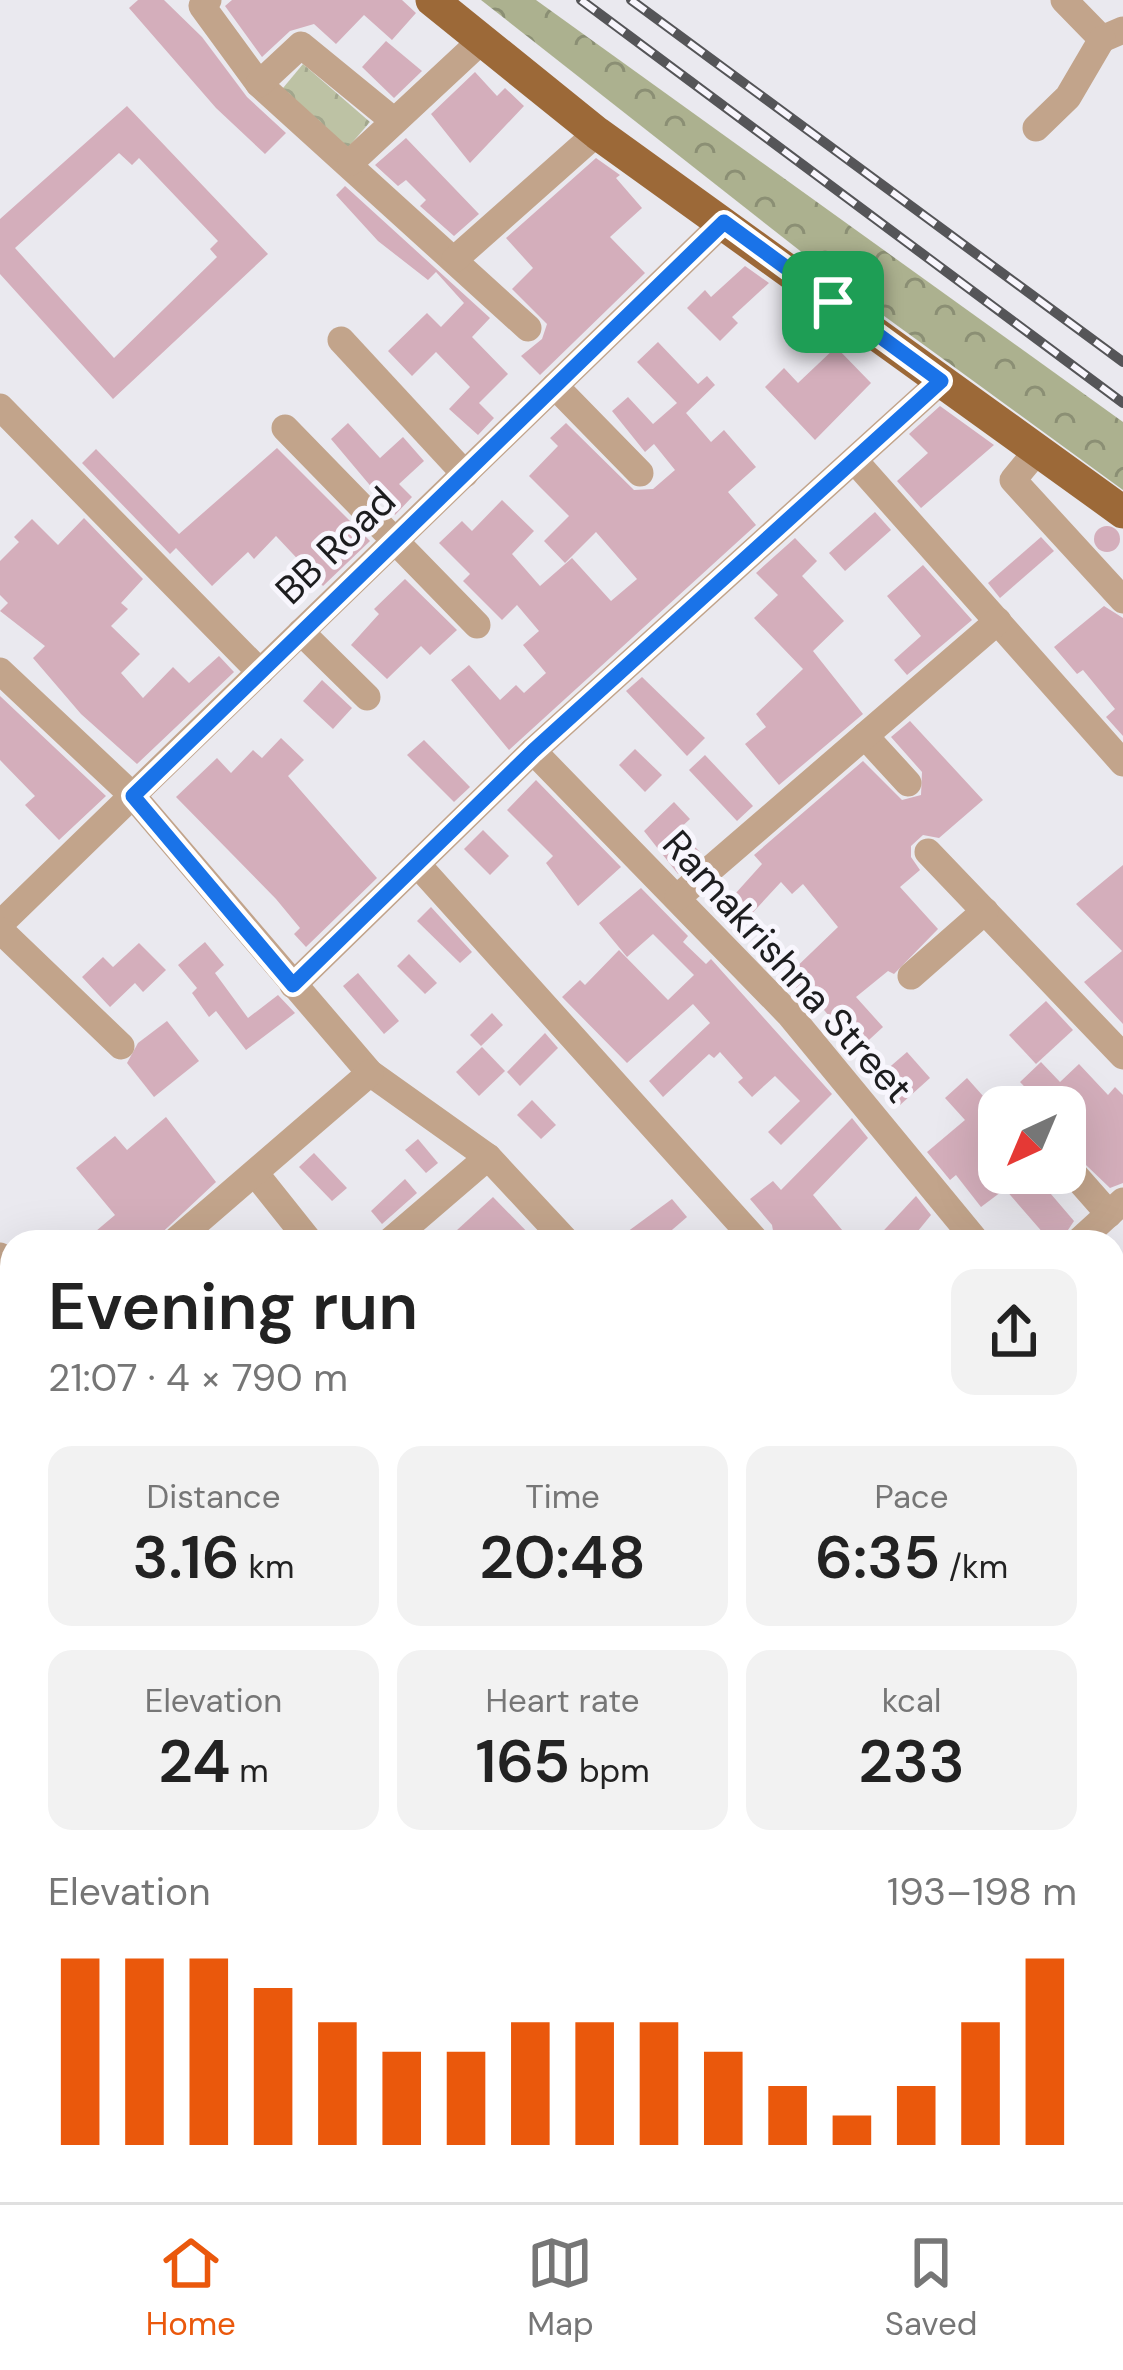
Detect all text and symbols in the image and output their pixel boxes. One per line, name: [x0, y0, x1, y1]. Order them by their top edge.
pin: [782, 251, 884, 353]
icon: arrive: [800, 269, 866, 335]
street label: BB Road: [264, 476, 406, 615]
street label: Ramakrishna Street: [652, 819, 924, 1113]
north arrow: [978, 1086, 1086, 1194]
map controls: [978, 1086, 1086, 1194]
text: Evening run: [48, 1264, 418, 1349]
button: share: [951, 1269, 1077, 1395]
text: 21:07 · 4 × 790 m: [48, 1352, 348, 1403]
text: Distance: [147, 1475, 280, 1518]
text: Time: [525, 1475, 600, 1518]
text: Pace: [875, 1475, 948, 1518]
text: 3.16: [133, 1518, 240, 1597]
text: 20:48: [479, 1518, 646, 1597]
text: 6:35: [815, 1518, 940, 1597]
text: km: [240, 1545, 295, 1588]
text: /km: [940, 1545, 1008, 1588]
text: Elevation: [145, 1679, 282, 1722]
text: Heart rate: [485, 1679, 640, 1722]
text: kcal: [882, 1679, 941, 1722]
text: 24: [158, 1722, 231, 1801]
text: 165: [475, 1722, 570, 1801]
text: 233: [858, 1722, 965, 1801]
text: m: [231, 1749, 269, 1792]
text: bpm: [570, 1749, 650, 1792]
text: Elevation: [48, 1866, 211, 1917]
text: 193–198 m: [887, 1866, 1077, 1917]
tab: Home: [146, 2230, 236, 2345]
tab: Map: [527, 2230, 594, 2345]
tab: Saved: [885, 2230, 977, 2345]

